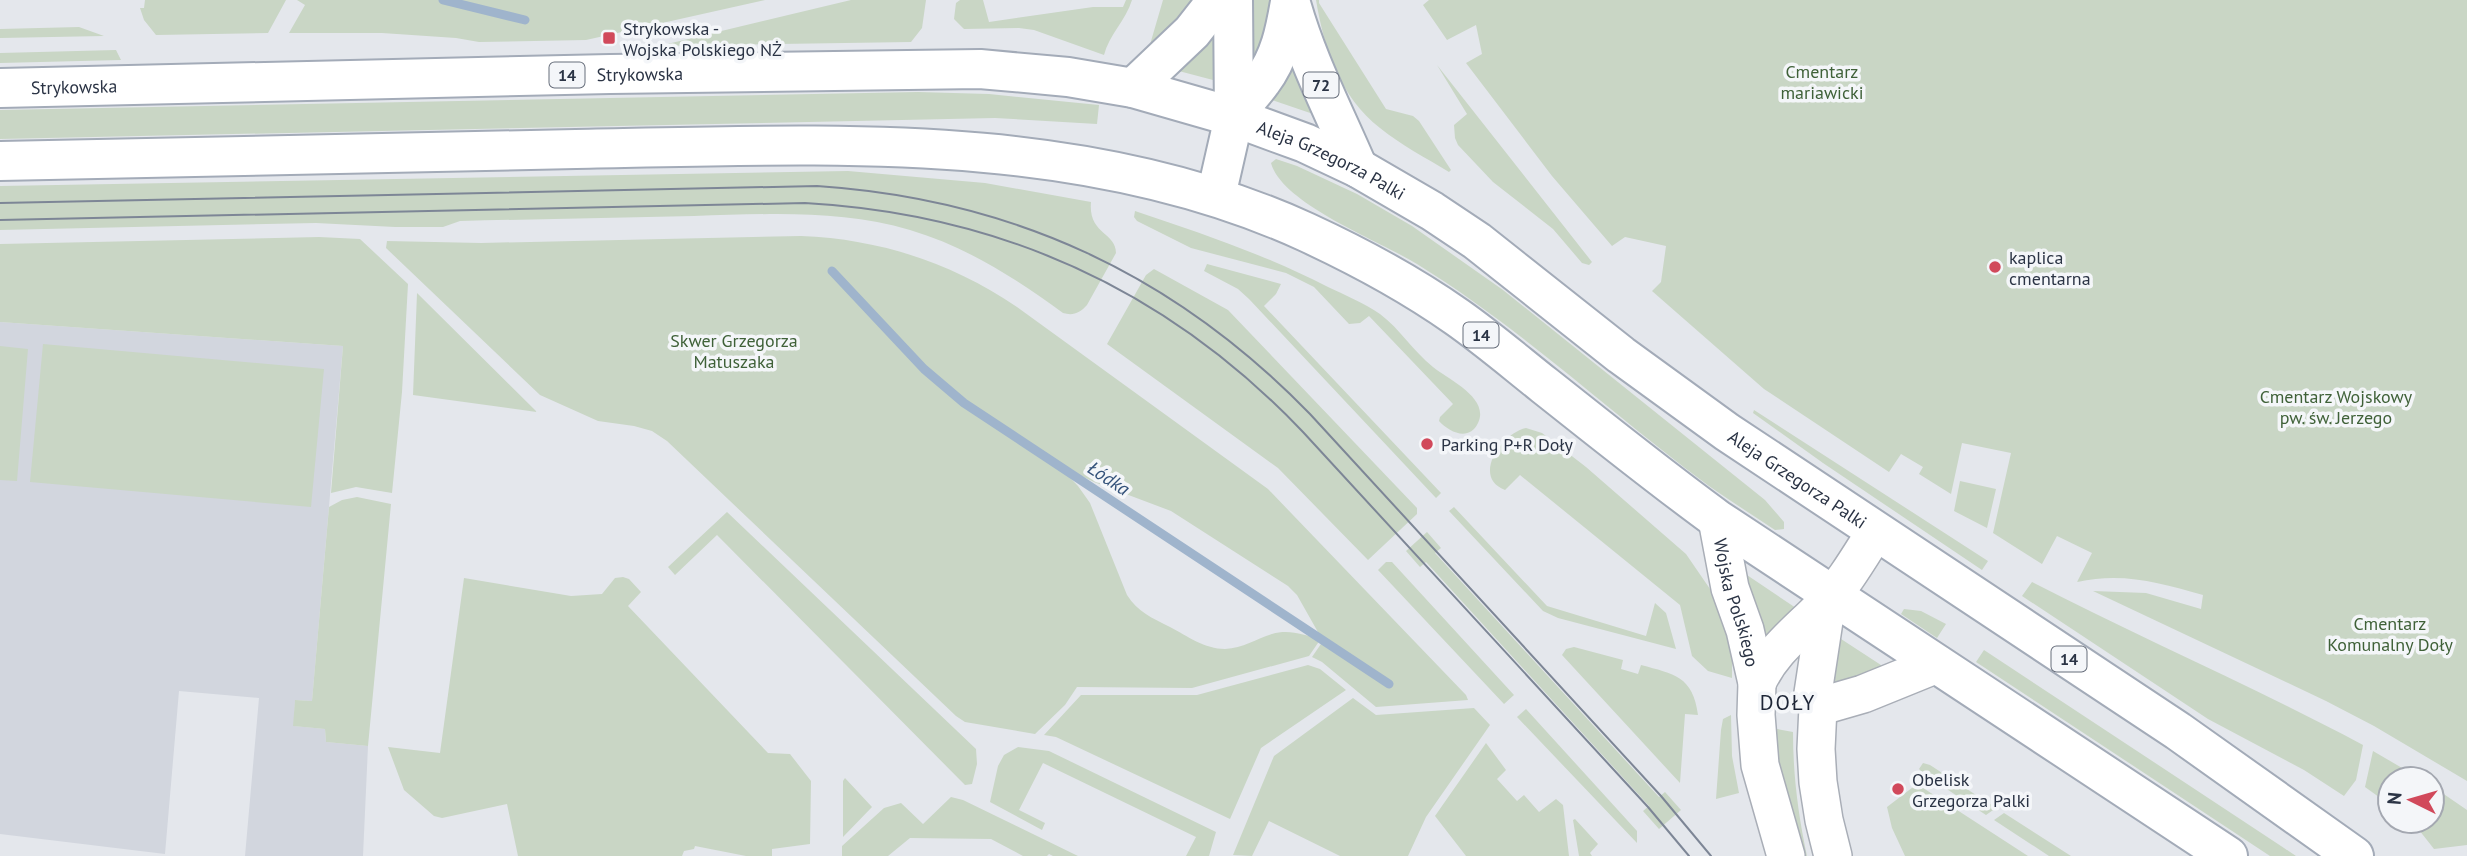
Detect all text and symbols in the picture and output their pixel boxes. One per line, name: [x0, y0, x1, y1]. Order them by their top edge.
place label: Strykowska - Wojska Polskiego NŻ: [623, 17, 782, 61]
marker: Strykowska - Wojska Polskiego NŻ: [601, 30, 617, 46]
park label: Cmentarz mariawicki: [1780, 60, 1864, 104]
road number: 14: [550, 62, 584, 88]
street label: Strykowska: [596, 62, 683, 86]
road number: 72: [1304, 72, 1338, 97]
street label: Strykowska: [31, 74, 117, 99]
street label: Aleja Grzegorza Palki: [1254, 115, 1410, 205]
place label: kaplica cmentarna: [2009, 246, 2091, 290]
marker: kaplica cmentarna: [1987, 259, 2003, 275]
road number: 14: [1464, 322, 1498, 348]
park label: Skwer Grzegorza Matuszaka: [670, 329, 798, 373]
park label: Cmentarz Wojskowy pw. św. Jerzego: [2260, 385, 2413, 429]
street label: Aleja Grzegorza Palki: [1724, 425, 1871, 533]
place label: Parking P+R Doły: [1441, 433, 1574, 456]
marker: Parking P+R Doły: [1419, 436, 1435, 452]
water label: Łódka: [1084, 456, 1135, 501]
street label: Wojska Polskiego: [1709, 536, 1764, 669]
park label: Cmentarz Komunalny Doły: [2327, 612, 2453, 656]
road number: 14: [2052, 646, 2086, 672]
district label: DOŁY: [1760, 689, 1816, 716]
north arrow: [2376, 765, 2446, 835]
place label: Obelisk Grzegorza Palki: [1912, 768, 2030, 812]
marker: Obelisk Grzegorza Palki: [1890, 781, 1906, 797]
text: N: [2382, 791, 2407, 806]

